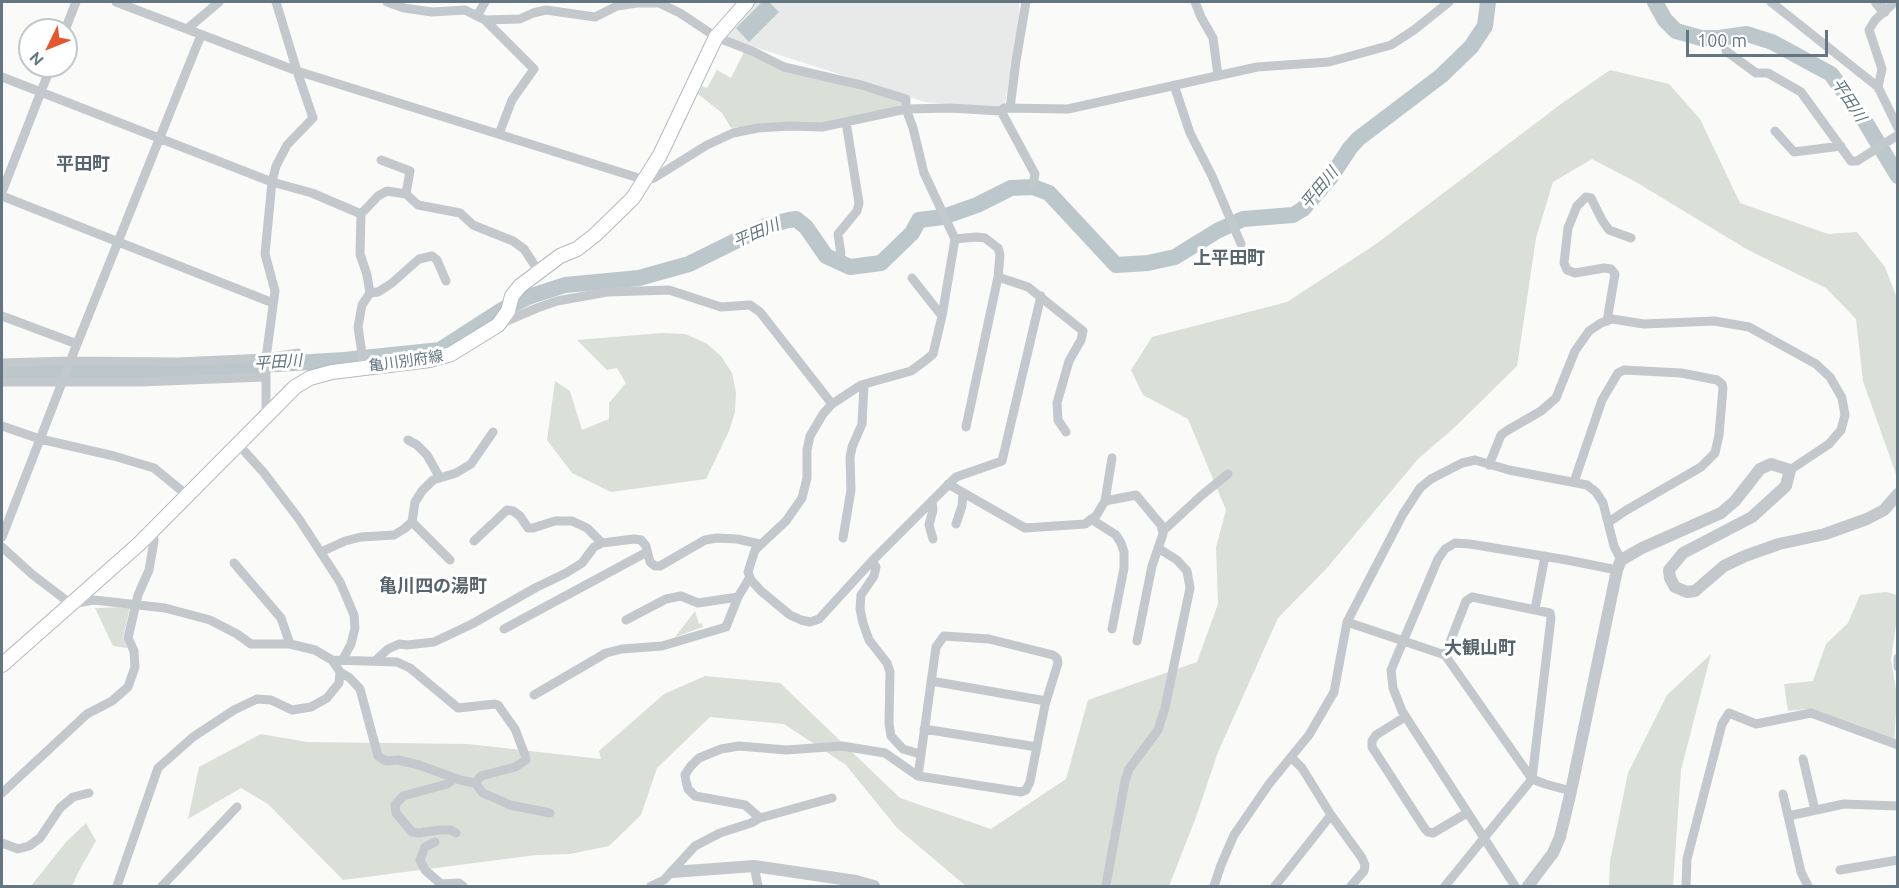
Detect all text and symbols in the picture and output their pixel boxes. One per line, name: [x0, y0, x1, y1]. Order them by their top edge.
north arrow: [18, 18, 78, 78]
scale bar: [1689, 18, 1832, 56]
text: 100 m: [1697, 30, 1747, 50]
text: N: [26, 48, 47, 69]
water label: 平田川: [1828, 75, 1870, 125]
district label: 平田町: [56, 153, 110, 175]
water label: 平田川: [1296, 163, 1342, 213]
water label: 平田川: [730, 215, 782, 251]
district label: 上平田町: [1193, 247, 1265, 269]
street label: 亀川別府線: [368, 347, 444, 375]
water label: 平田川: [253, 351, 303, 373]
district label: 亀川四の湯町: [379, 575, 487, 597]
district label: 大観山町: [1444, 637, 1516, 659]

